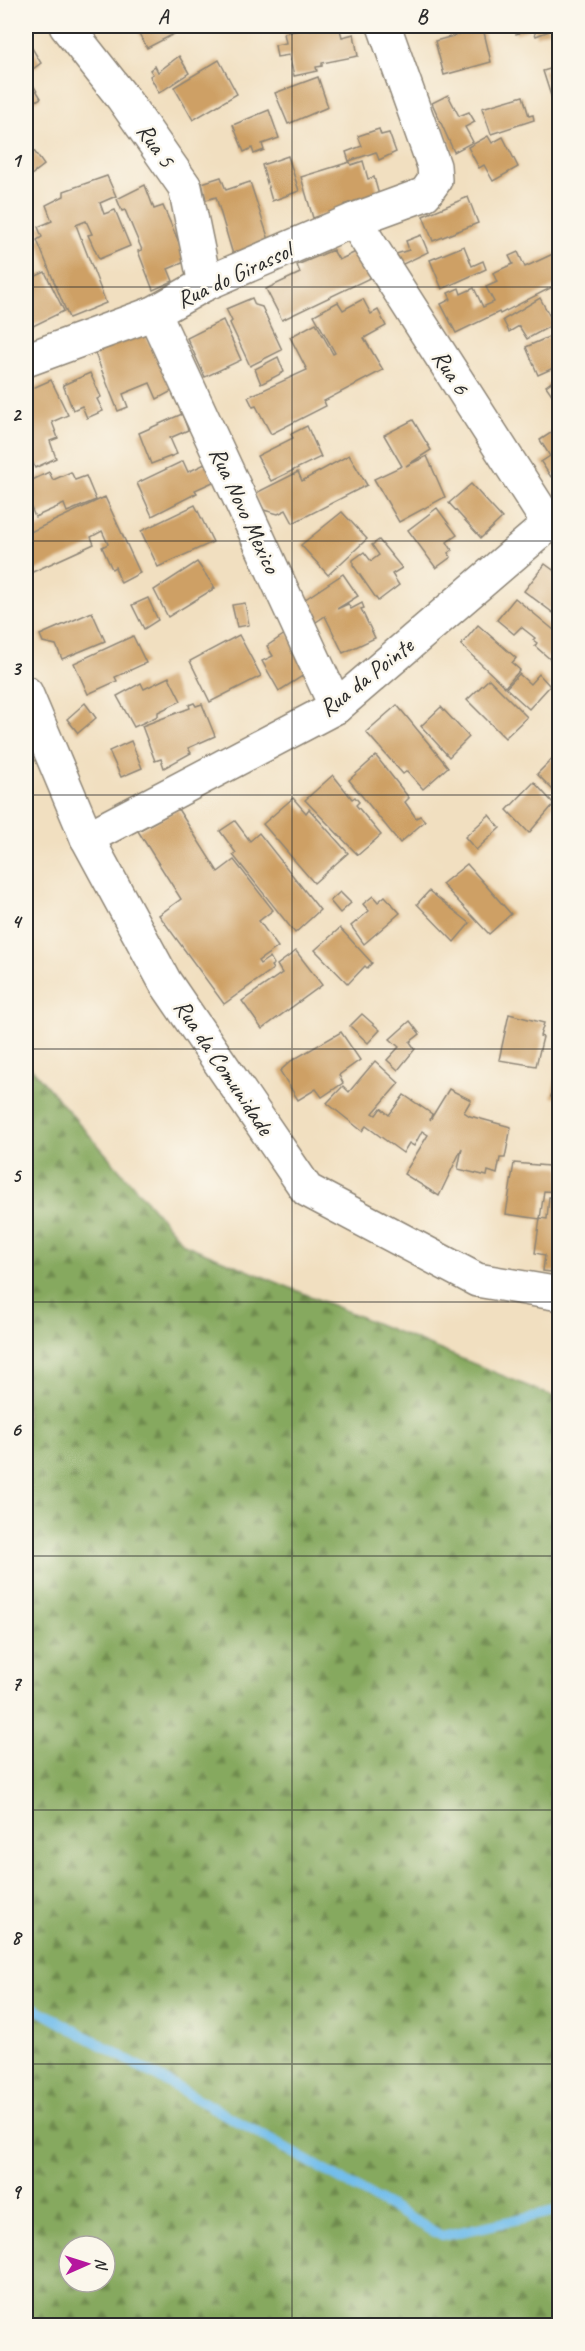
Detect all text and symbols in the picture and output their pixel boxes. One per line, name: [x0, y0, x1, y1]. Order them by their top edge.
text: A: [158, 4, 170, 29]
text: B: [417, 4, 429, 29]
street label: Rua 5: [130, 117, 183, 174]
text: 1: [12, 148, 23, 173]
street label: Rua do Girassol: [172, 234, 300, 315]
street label: Rua 6: [426, 344, 477, 401]
text: 2: [12, 402, 23, 427]
street label: Rua Novo Mexico: [203, 442, 288, 579]
street label: Rua da Pointe: [313, 630, 421, 723]
text: 3: [12, 656, 23, 681]
text: 4: [12, 909, 24, 934]
street label: Rua da Comunidade: [168, 993, 282, 1142]
text: 5: [12, 1163, 23, 1188]
text: 6: [11, 1417, 22, 1442]
text: 7: [12, 1671, 23, 1696]
text: 8: [12, 1925, 24, 1950]
text: 9: [12, 2179, 23, 2204]
north arrow: [57, 2234, 117, 2294]
text: N: [91, 2258, 111, 2272]

